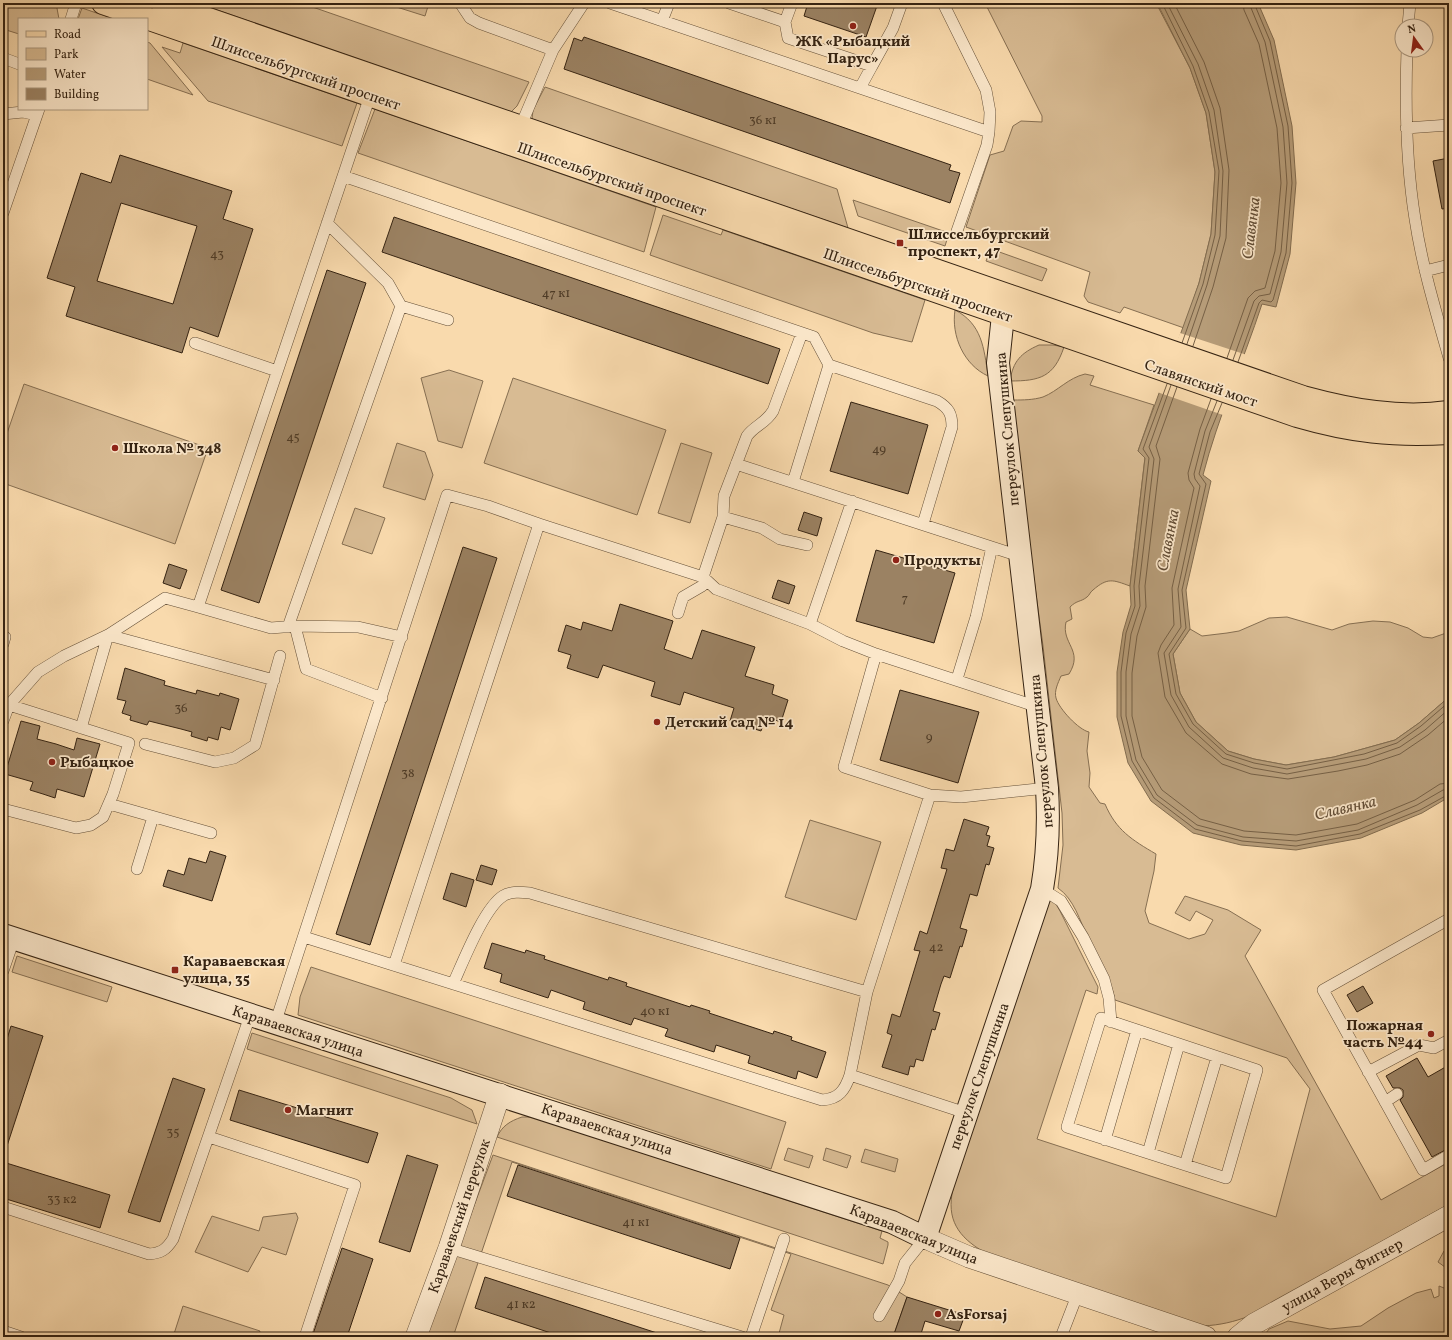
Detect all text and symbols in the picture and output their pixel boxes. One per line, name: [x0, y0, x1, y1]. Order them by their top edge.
legend: [18, 18, 148, 110]
north arrow: [1394, 18, 1434, 58]
marker: ЖК «Рыбацкий Парус»: [848, 21, 858, 31]
text: N: [1406, 22, 1418, 38]
text: Road: [54, 27, 81, 43]
street label: Шлиссельбургский проспект: [208, 32, 403, 117]
place label: ЖК «Рыбацкий Парус»: [796, 32, 911, 70]
text: Park: [54, 47, 79, 63]
text: Water: [54, 67, 86, 83]
text: Building: [54, 87, 99, 103]
house number: 36 к1: [749, 112, 777, 130]
street label: Шлиссельбургский проспект: [514, 138, 709, 223]
water label: Славянка: [1237, 195, 1267, 261]
place label: Шлиссельбургский проспект, 47: [908, 225, 1050, 263]
marker: Шлиссельбургский проспект, 47: [895, 238, 905, 248]
street label: Шлиссельбургский проспект: [820, 244, 1015, 329]
house number: 43: [210, 246, 224, 264]
house number: 47 к1: [542, 285, 570, 303]
street label: переулок Слепушкина: [991, 351, 1026, 507]
street label: Славянский мост: [1141, 355, 1260, 414]
house number: 45: [286, 429, 300, 447]
place label: Школа № 348: [123, 439, 222, 460]
house number: 49: [872, 441, 886, 459]
marker: Школа № 348: [110, 443, 120, 453]
water label: Славянка: [1152, 507, 1186, 573]
place label: Продукты: [904, 551, 981, 572]
marker: Продукты: [891, 555, 901, 565]
house number: 7: [902, 590, 908, 608]
street label: переулок Слепушкина: [1025, 673, 1060, 829]
house number: 36: [174, 700, 188, 718]
place label: Детский сад № 14: [665, 713, 793, 734]
marker: Детский сад № 14: [652, 717, 662, 727]
house number: 9: [926, 729, 933, 747]
place label: Рыбацкое: [60, 753, 134, 774]
marker: Рыбацкое: [47, 757, 57, 767]
house number: 38: [401, 765, 415, 783]
water label: Славянка: [1312, 791, 1379, 827]
house number: 42: [929, 939, 943, 957]
place label: Караваевская улица, 35: [183, 952, 286, 990]
marker: Караваевская улица, 35: [170, 965, 180, 975]
street label: переулок Слепушкина: [945, 1000, 1015, 1153]
street label: Караваевская улица: [229, 1001, 366, 1064]
house number: 40 к1: [640, 1003, 670, 1021]
place label: Пожарная часть №44: [1343, 1016, 1423, 1054]
marker: Пожарная часть №44: [1426, 1029, 1436, 1039]
street label: Караваевская улица: [538, 1099, 675, 1162]
place label: Магнит: [296, 1101, 354, 1122]
marker: Магнит: [283, 1105, 293, 1115]
house number: 35: [167, 1124, 179, 1142]
street label: Караваевский переулок: [424, 1136, 497, 1297]
house number: 33 к2: [47, 1191, 77, 1209]
street label: Караваевская улица: [846, 1200, 981, 1271]
house number: 41 к1: [622, 1214, 650, 1232]
street label: улица Веры Фигнер: [1278, 1234, 1407, 1318]
house number: 41 к2: [506, 1296, 536, 1314]
place label: AsForsaj: [946, 1305, 1007, 1326]
marker: AsForsaj: [933, 1309, 943, 1319]

